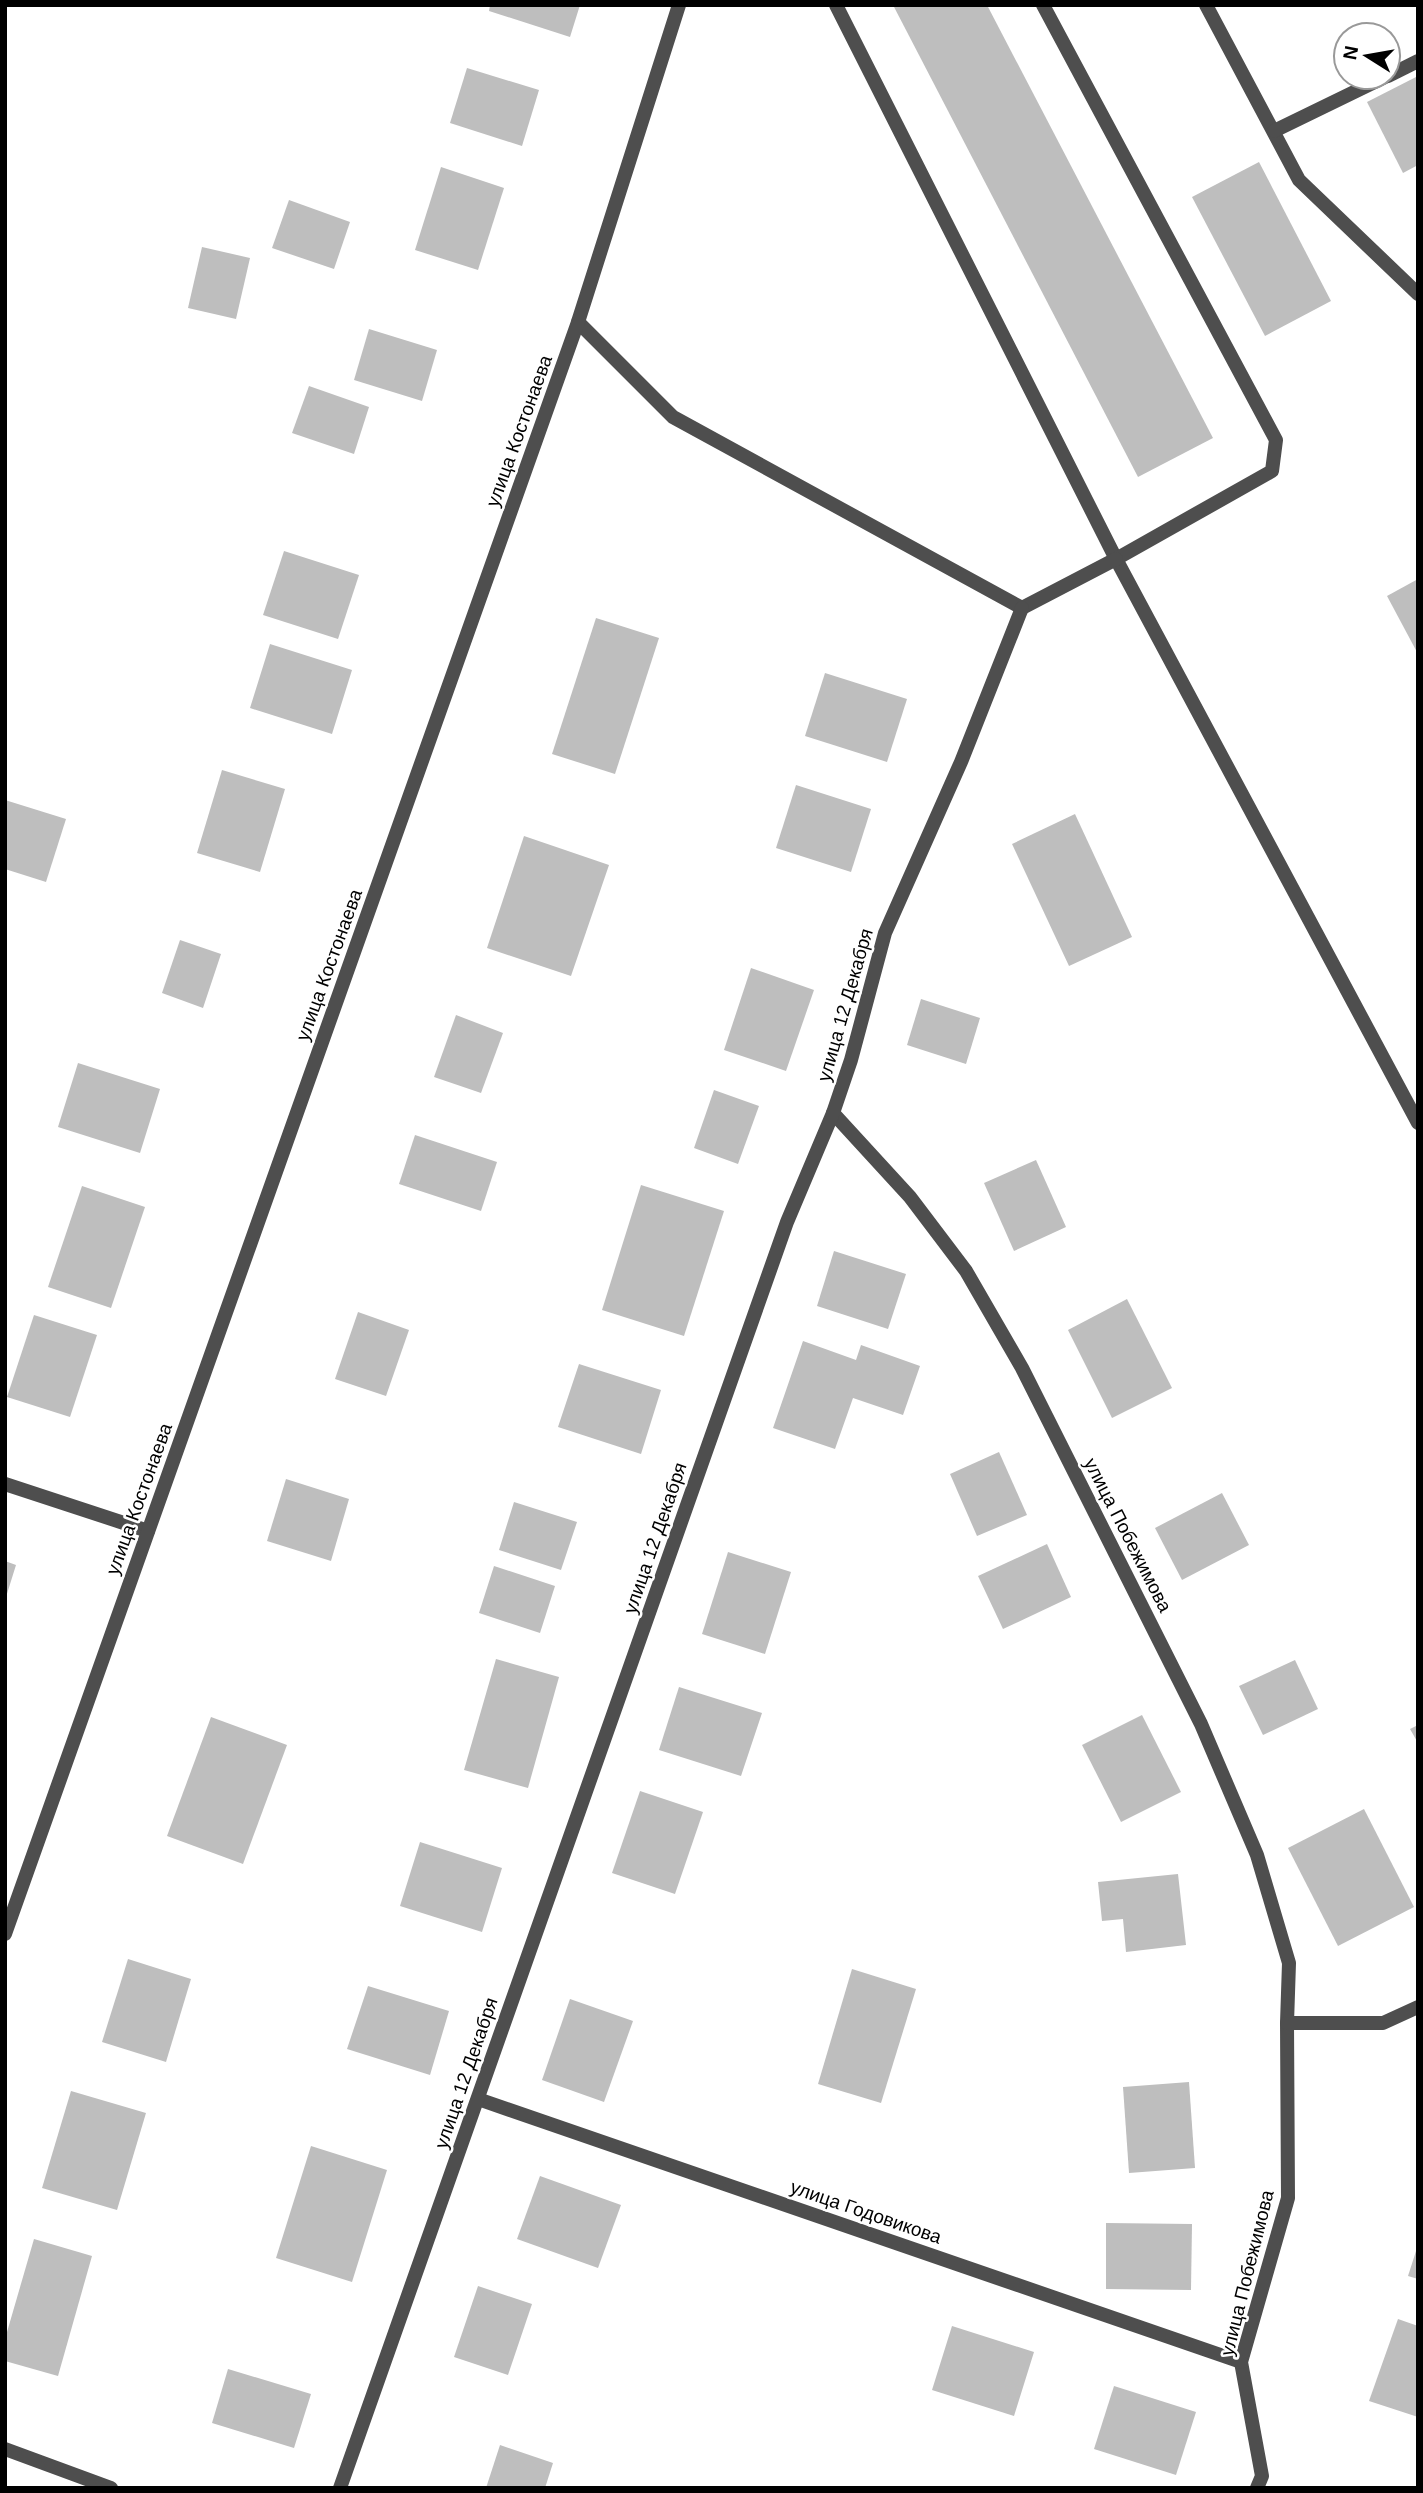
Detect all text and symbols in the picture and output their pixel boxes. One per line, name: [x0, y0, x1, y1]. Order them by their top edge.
north arrow: [1332, 21, 1402, 91]
text: N: [1339, 44, 1362, 62]
street label: улица Костонаева: [482, 352, 556, 510]
street label: улица Костонаева: [292, 886, 366, 1044]
street label: улица 12 Декабря: [813, 926, 877, 1084]
street label: улица Костонаева: [102, 1420, 176, 1578]
street label: улица Побежимова: [1080, 1454, 1176, 1616]
street label: улица 12 Декабря: [619, 1460, 691, 1616]
street label: улица 12 Декабря: [430, 1995, 502, 2151]
street label: улица Годовикова: [788, 2176, 945, 2248]
street label: улица Побежимова: [1216, 2187, 1278, 2358]

